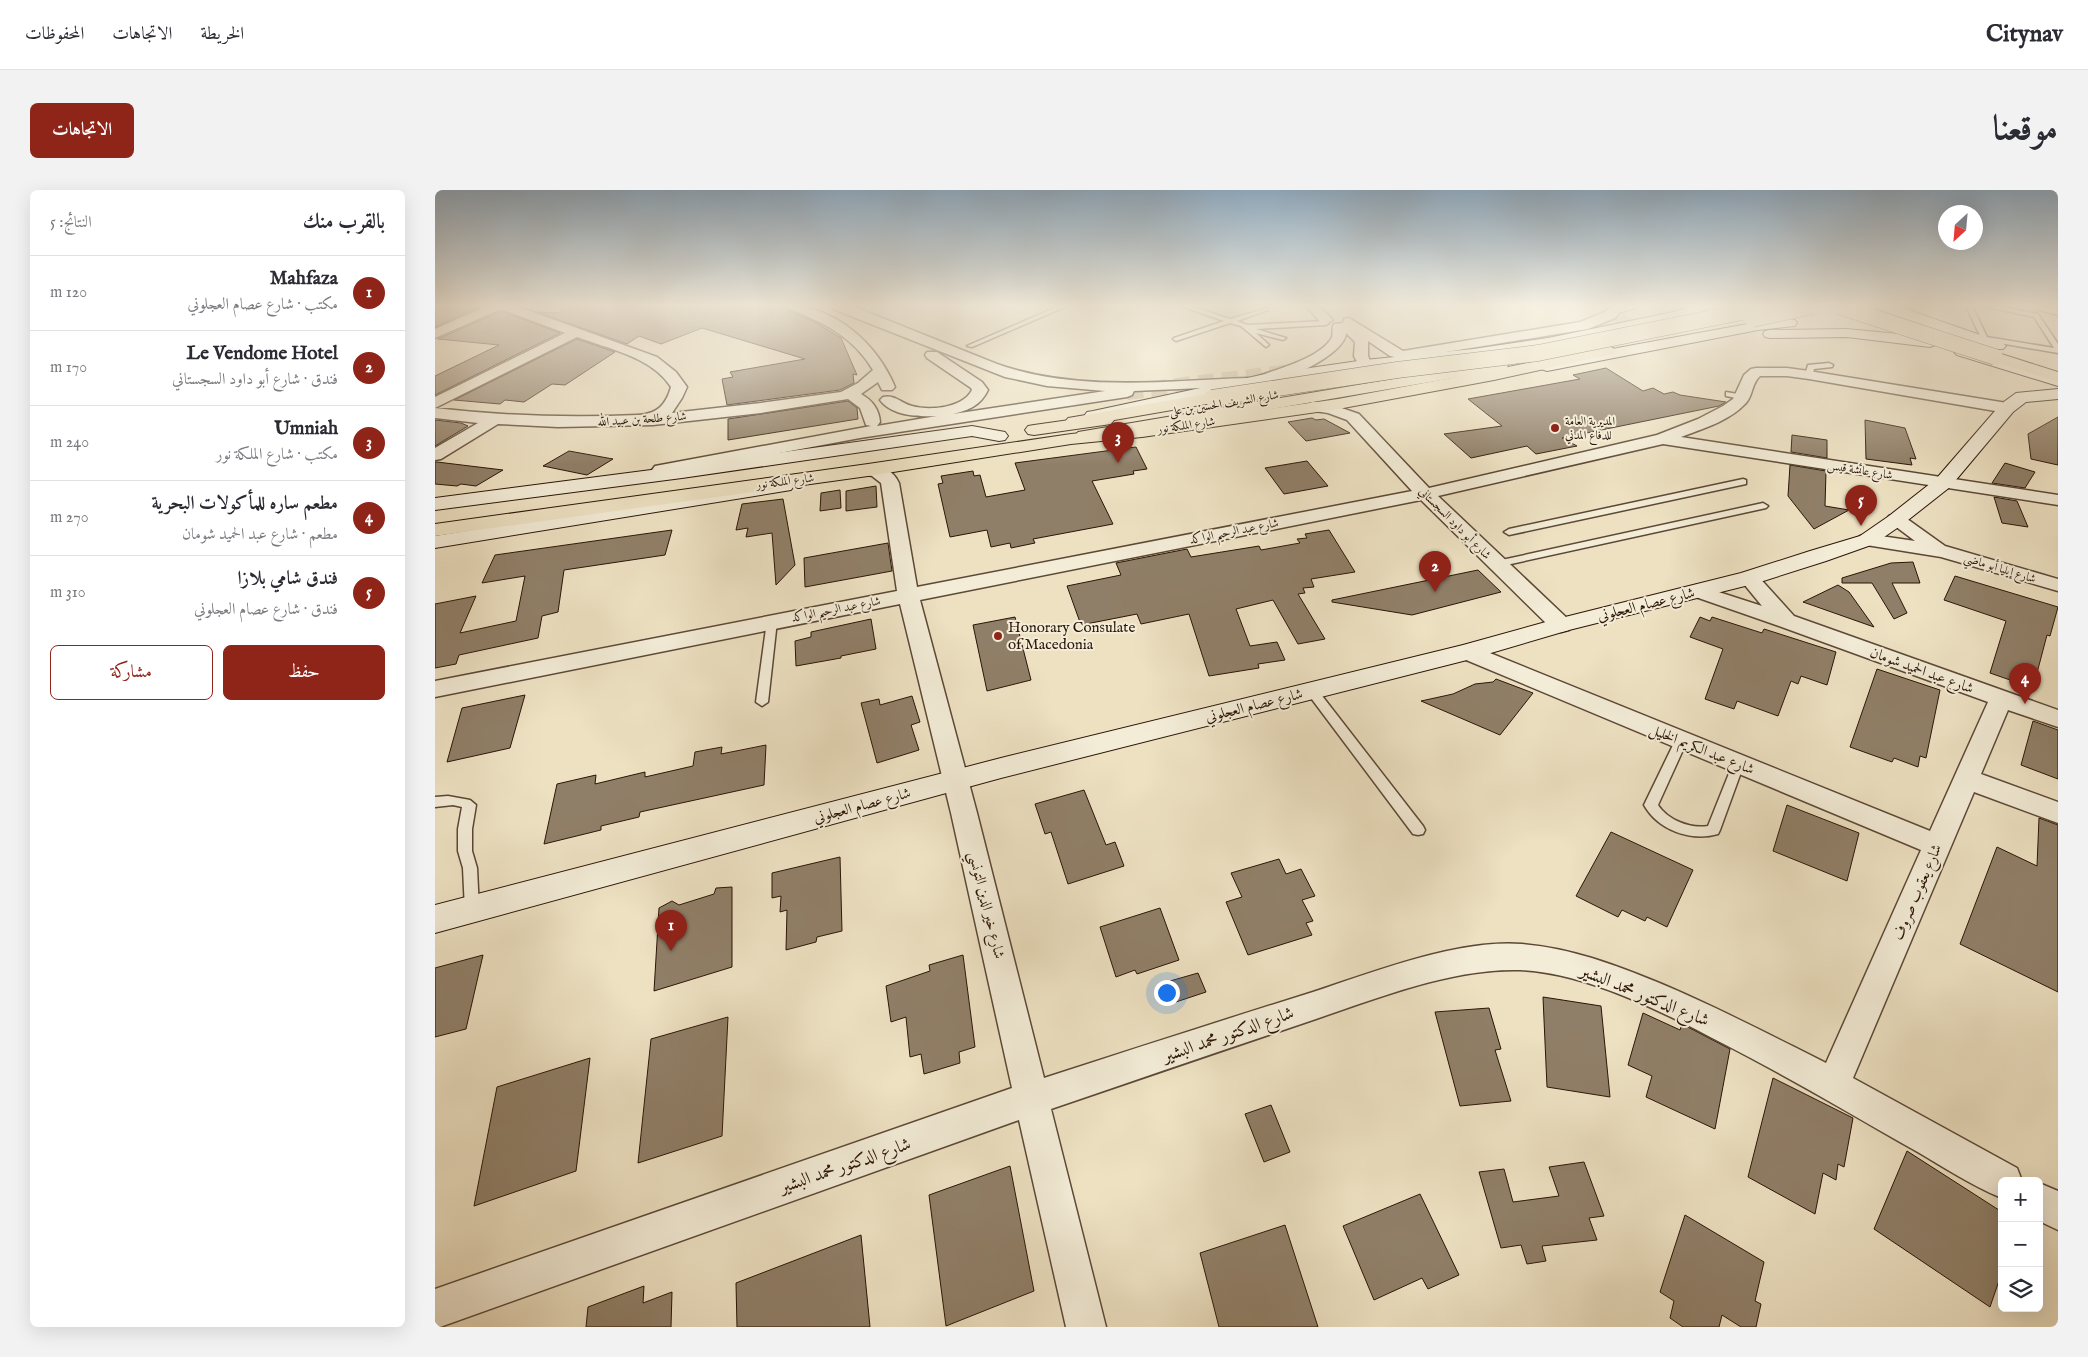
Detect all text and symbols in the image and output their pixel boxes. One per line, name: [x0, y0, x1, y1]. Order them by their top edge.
text: Citynav: [1986, 19, 2063, 50]
text: المحفوظات: [25, 23, 84, 46]
text: الاتجاهات: [112, 23, 172, 46]
text: الخريطة: [200, 23, 244, 46]
button: الاتجاهات: [30, 103, 134, 158]
text: موقعنا: [1993, 107, 2058, 152]
north arrow: [1938, 205, 1983, 250]
text: بالقرب منك: [303, 209, 385, 236]
text: النتائج: 5: [50, 213, 92, 233]
text: Mahfaza: [270, 267, 338, 291]
text: 120 m: [50, 283, 87, 303]
text: 1: [366, 283, 372, 303]
text: مكتب · شارع عصام العجلوني: [187, 295, 338, 315]
text: Le Vendome Hotel: [187, 342, 338, 366]
text: 170 m: [50, 358, 87, 378]
text: 2: [365, 358, 373, 378]
text: فندق · شارع أبو داود السجستاني: [172, 370, 338, 390]
street label: شارع الشريف الحسين بن علي: [1168, 387, 1281, 424]
street label: شارع طلحة بن عبيد الله: [597, 406, 687, 433]
street label: شارع الملكة نور: [1155, 414, 1217, 440]
place label: المديرية العامة للدفاع المدني: [1565, 414, 1616, 446]
text: Umniah: [274, 417, 338, 441]
pin: 3: [1102, 422, 1134, 463]
marker: المديرية العامة للدفاع المدني: [1549, 422, 1561, 434]
text: 240 m: [50, 433, 89, 453]
text: 3: [366, 433, 372, 453]
text: مكتب · شارع الملكة نور: [216, 445, 338, 465]
street label: شارع عائشة قيس: [1826, 458, 1894, 486]
street label: شارع الملكة نور: [754, 470, 815, 496]
street label: شارع أبو داود السجستاني: [1413, 483, 1495, 565]
pin: 5: [1845, 485, 1877, 526]
text: مطعم ساره للمأكولات البحرية: [151, 492, 338, 516]
text: 270 m: [50, 508, 89, 528]
text: 4: [365, 508, 373, 528]
street label: شارع عبد الرحيم الواكد: [1188, 514, 1281, 551]
text: مطعم · شارع عبد الحميد شومان: [182, 525, 338, 545]
street label: شارع إيليا أبو ماضي: [1961, 549, 2038, 589]
pin: 2: [1419, 551, 1451, 592]
text: فندق شامي بلازا: [237, 567, 338, 591]
text: 310 m: [50, 583, 86, 603]
text: 5: [366, 583, 372, 603]
street label: شارع عصام العجلوني: [1595, 583, 1698, 629]
street label: شارع عبد الرحيم الواكد: [790, 592, 883, 629]
text: فندق · شارع عصام العجلوني: [194, 600, 338, 620]
place label: Honorary Consulate of Macedonia: [1008, 618, 1135, 654]
marker: Honorary Consulate of Macedonia: [992, 630, 1004, 642]
street label: شارع عبد الحميد شومان: [1866, 643, 1976, 701]
button: مشاركة: [50, 645, 213, 700]
button: حفظ: [223, 645, 385, 700]
pin: 4: [2009, 663, 2041, 704]
street label: شارع عصام العجلوني: [1203, 684, 1306, 730]
street label: شارع عبد الكريم الخليل: [1645, 720, 1757, 782]
street label: شارع عصام العجلوني: [811, 783, 914, 830]
street label: شارع يعقوب صروف: [1889, 841, 1949, 944]
street label: شارع خير الدين التونسي: [960, 850, 1009, 962]
pin: 1: [655, 910, 687, 951]
street label: شارع الدكتور محمد البشير: [1574, 959, 1713, 1035]
your location: [1154, 980, 1180, 1006]
street label: شارع الدكتور محمد البشير: [1158, 1002, 1298, 1071]
street label: شارع الدكتور محمد البشير: [775, 1133, 915, 1202]
map controls: [1998, 1177, 2043, 1312]
button: +: [1998, 1177, 2043, 1222]
button: −: [1998, 1222, 2043, 1267]
button: layers: [1998, 1267, 2043, 1312]

